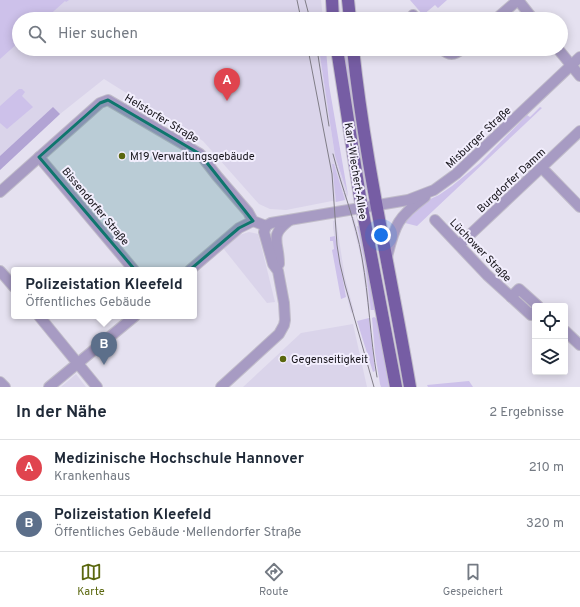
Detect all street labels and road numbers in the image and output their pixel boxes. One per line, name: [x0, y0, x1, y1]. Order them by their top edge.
street label: Helstorfer Straße: [122, 91, 201, 147]
street label: Misburger Straße: [443, 104, 514, 172]
street label: Karl-Wiechert-Allee: [340, 122, 370, 221]
street label: Burgdorfer Damm: [475, 145, 549, 216]
street label: Bissendorfer Straße: [59, 165, 132, 249]
street label: Lüchower Straße: [446, 216, 514, 285]

